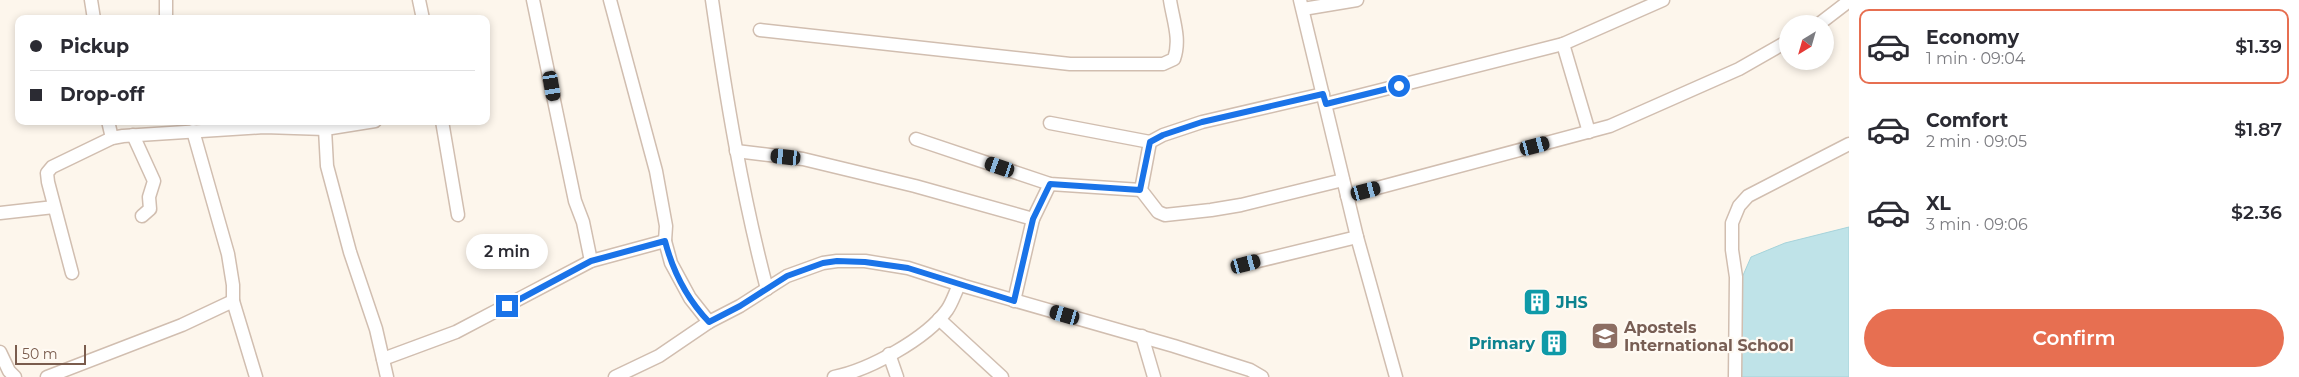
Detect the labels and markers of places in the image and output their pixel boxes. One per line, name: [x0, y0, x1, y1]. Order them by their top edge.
building icon: JHS: [1522, 287, 1552, 317]
place label: JHS: [1555, 293, 1588, 312]
place label: Apostels International School: [1623, 318, 1794, 355]
school or university icon: Apostels International School: [1590, 321, 1620, 351]
building icon: Primary: [1539, 328, 1569, 358]
place label: Primary: [1469, 334, 1535, 353]

